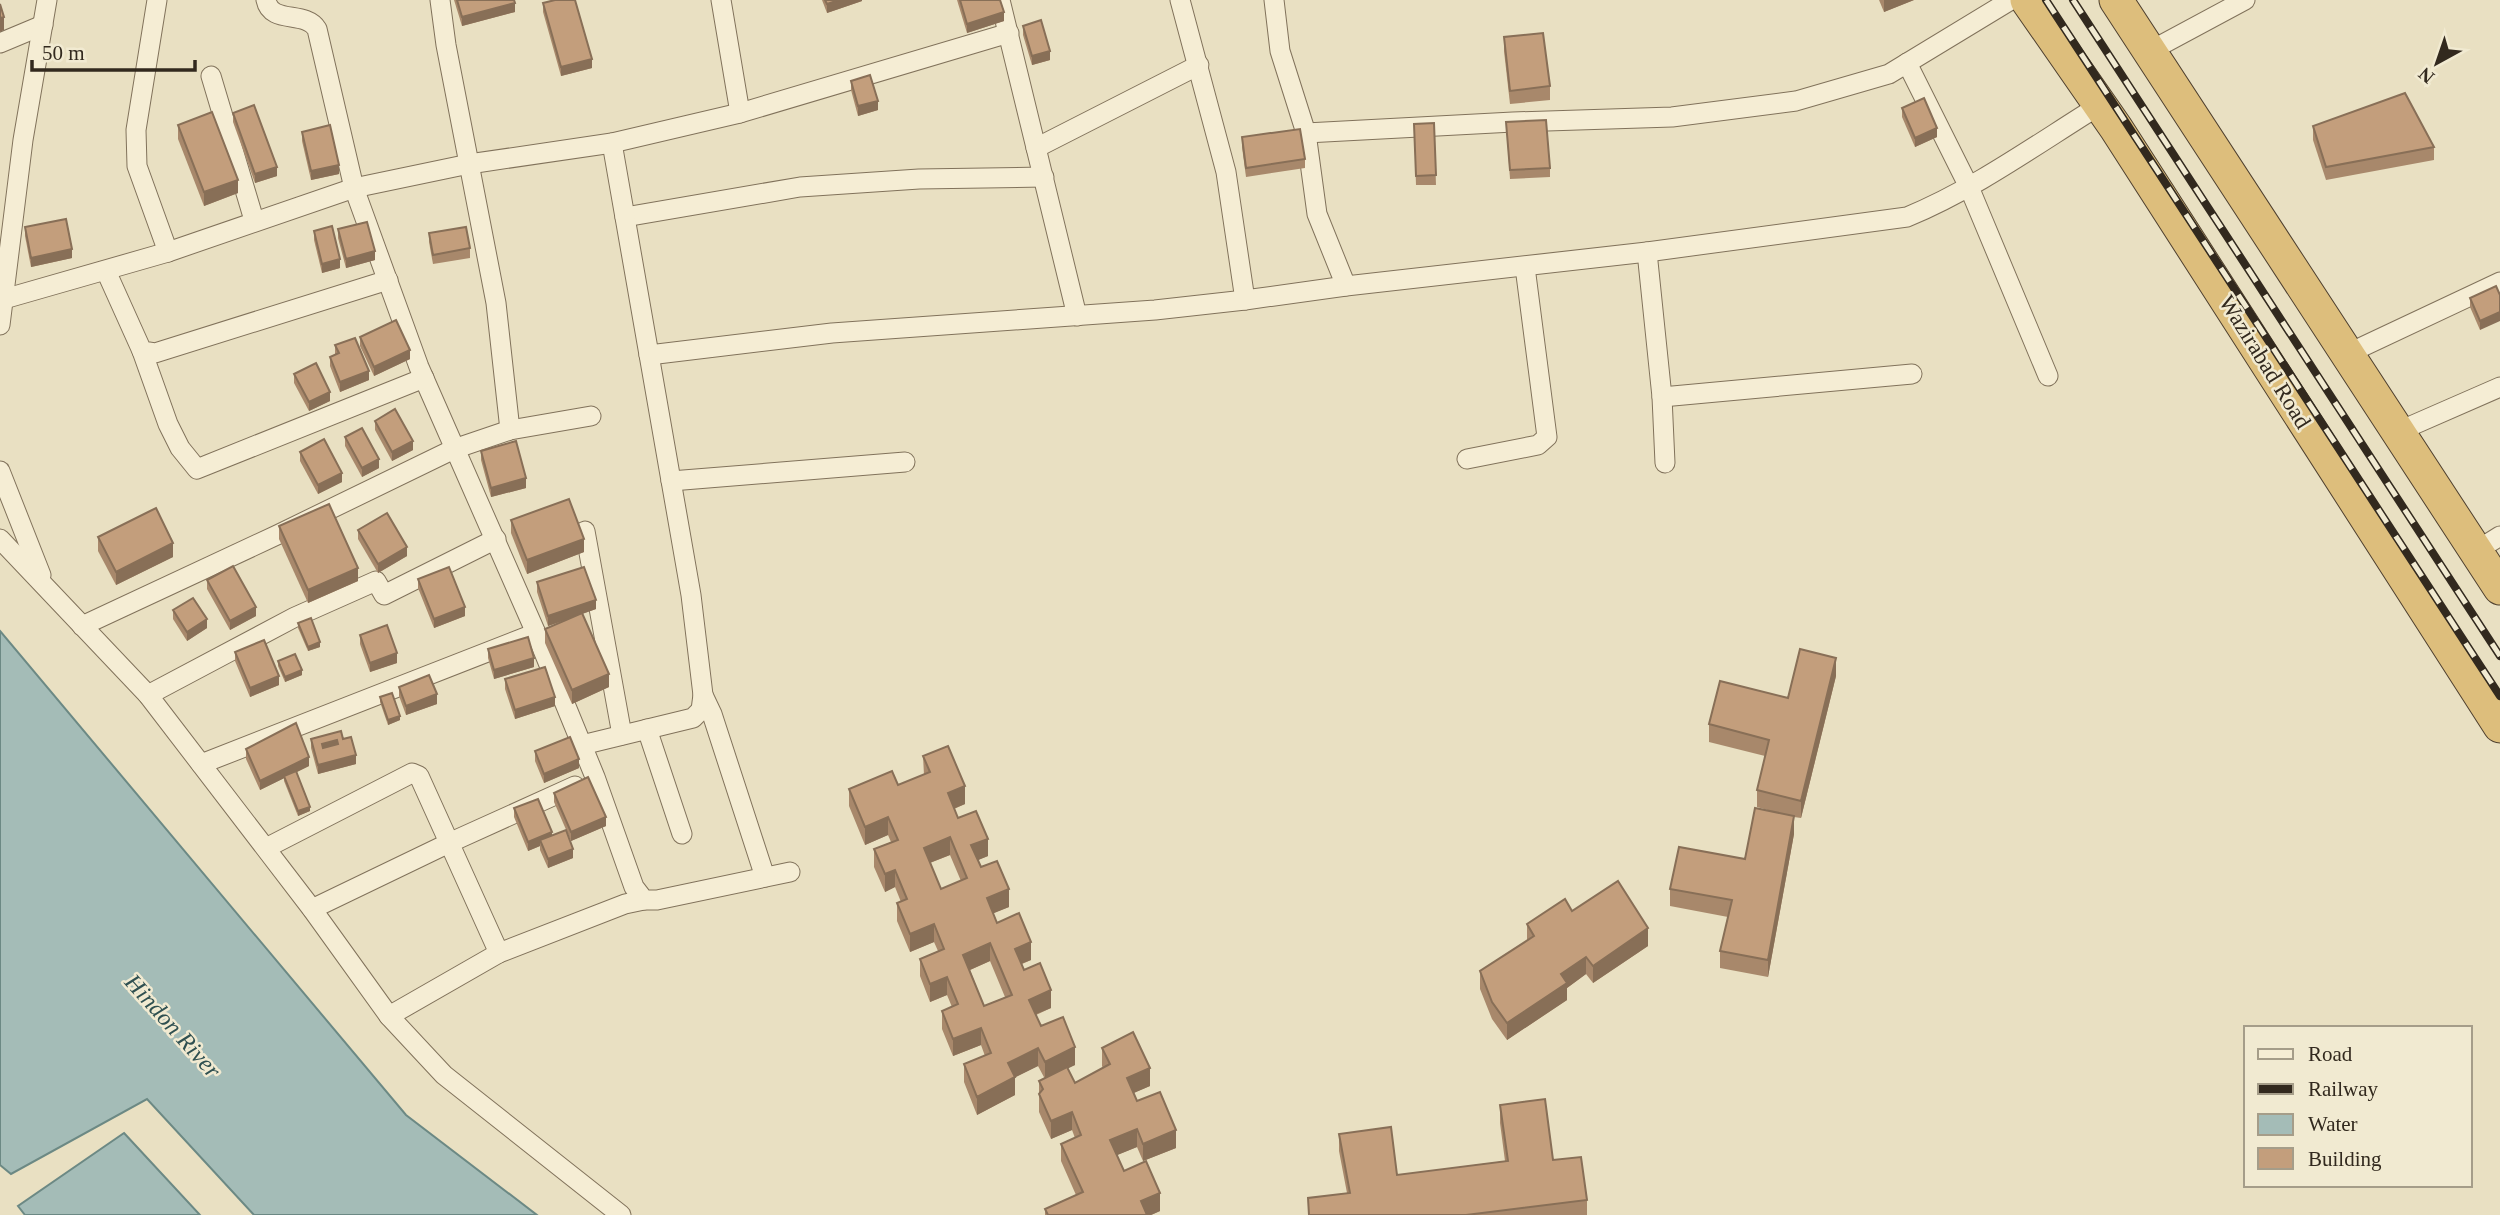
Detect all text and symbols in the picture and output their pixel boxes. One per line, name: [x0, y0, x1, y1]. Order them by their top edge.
scale bar: [32, 28, 194, 72]
north arrow: [2402, 28, 2472, 98]
text: 50 m: [42, 41, 85, 65]
text: N: [2414, 63, 2438, 88]
street label: Wazirabad Road: [2214, 291, 2316, 434]
water label: Hindon River: [119, 968, 227, 1083]
legend: [2244, 1026, 2472, 1187]
text: Road: [2308, 1042, 2353, 1066]
text: Railway: [2308, 1077, 2378, 1101]
text: Water: [2308, 1112, 2358, 1136]
text: Building: [2308, 1147, 2382, 1171]

